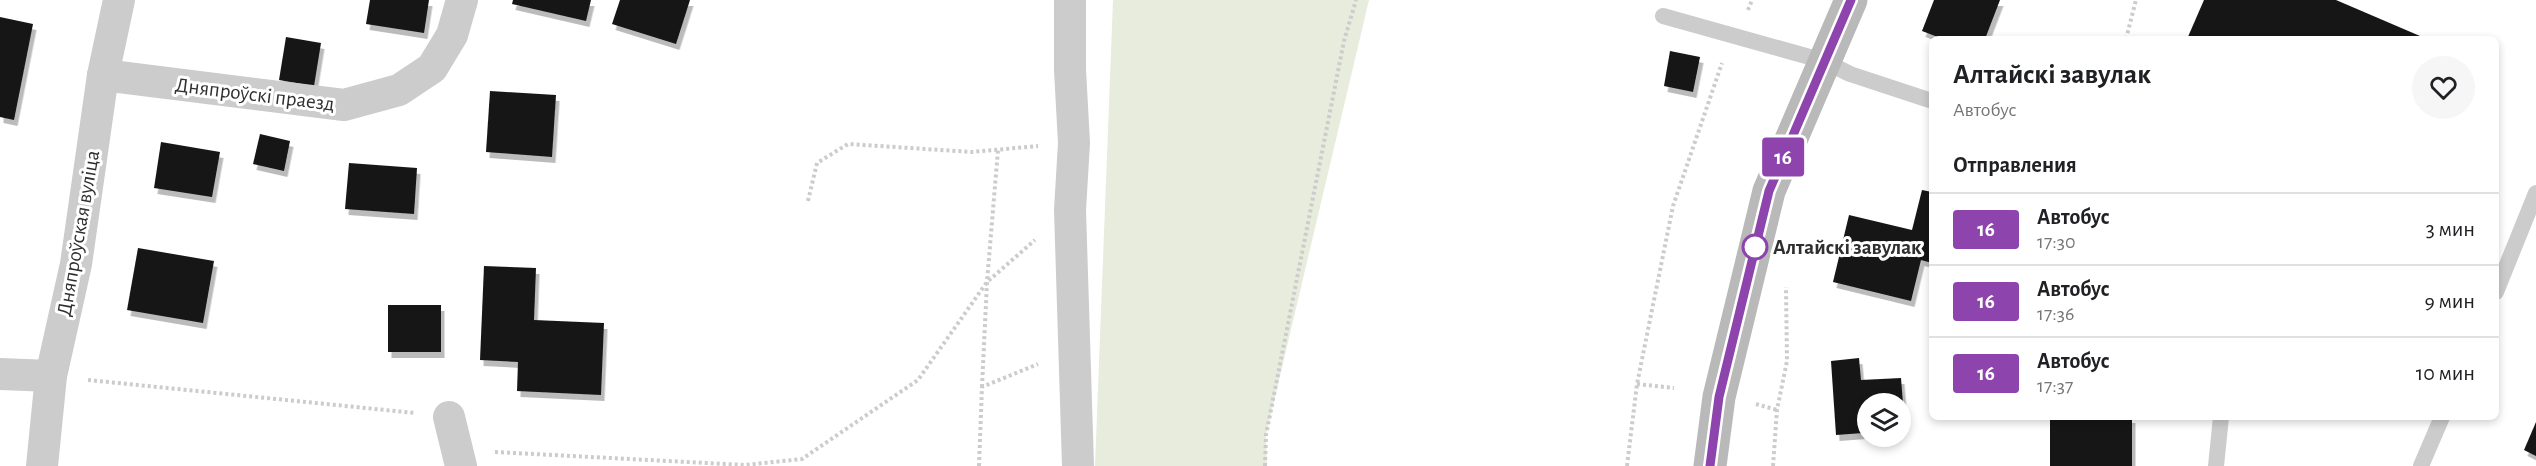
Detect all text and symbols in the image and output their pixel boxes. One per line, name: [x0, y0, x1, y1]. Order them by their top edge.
button: heart: [2412, 56, 2475, 119]
text: Алтайскі завулак: [1953, 61, 2151, 89]
street label: Дняпроўскі праезд: [174, 74, 336, 115]
text: Автобус: [1953, 100, 2017, 120]
line badge: 16: [1756, 138, 1810, 176]
text: 16: [1774, 147, 1792, 168]
street label: Дняпроўская вуліца: [54, 148, 103, 318]
text: Отправления: [1953, 154, 2077, 176]
text: Автобус: [2037, 206, 2110, 228]
text: 3 мин: [2426, 218, 2475, 240]
text: 16: [1977, 219, 1995, 240]
text: 17:30: [2037, 232, 2076, 252]
marker: Алтайскі завулак: [1742, 234, 1768, 260]
place label: Алтайскі завулак: [1773, 237, 1922, 258]
text: Автобус: [2037, 278, 2110, 300]
text: 9 мин: [2424, 290, 2475, 312]
text: 16: [1977, 291, 1995, 312]
text: 17:36: [2037, 304, 2074, 324]
text: Автобус: [2037, 350, 2110, 372]
text: 10 мин: [2416, 362, 2475, 384]
text: 16: [1977, 363, 1995, 384]
text: 17:37: [2037, 376, 2073, 396]
map controls: [1857, 393, 1911, 447]
button: layers: [1857, 393, 1911, 447]

